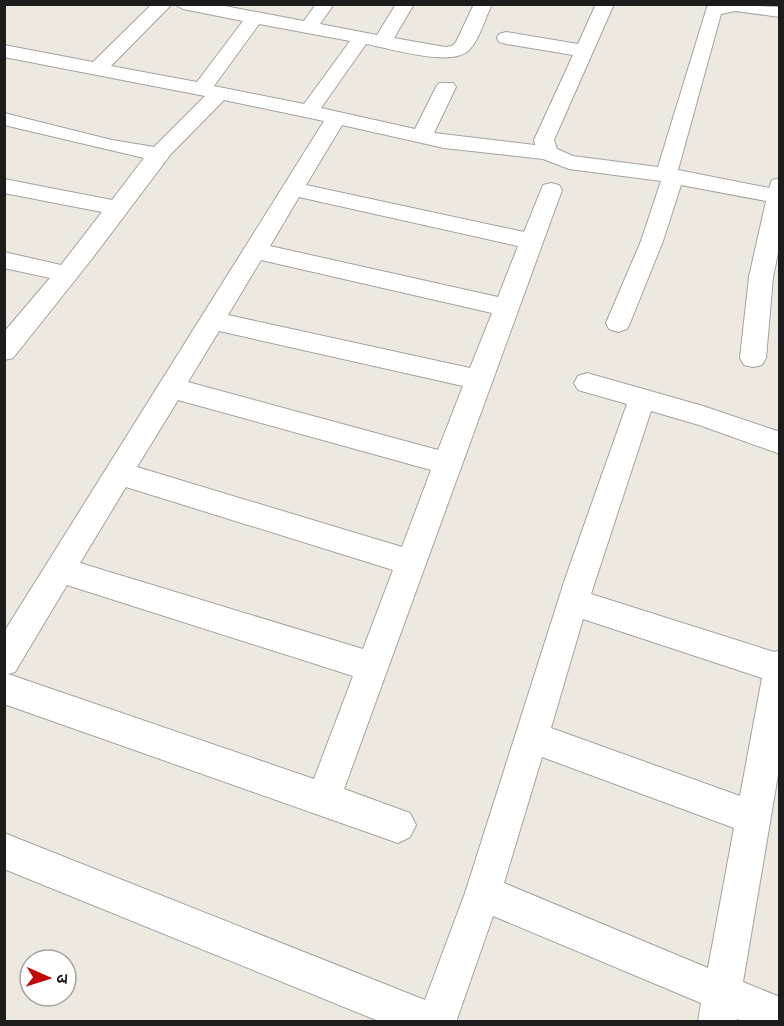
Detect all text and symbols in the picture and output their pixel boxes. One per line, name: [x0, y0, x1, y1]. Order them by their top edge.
north arrow: [18, 948, 78, 1008]
text: उ: [51, 973, 74, 985]

